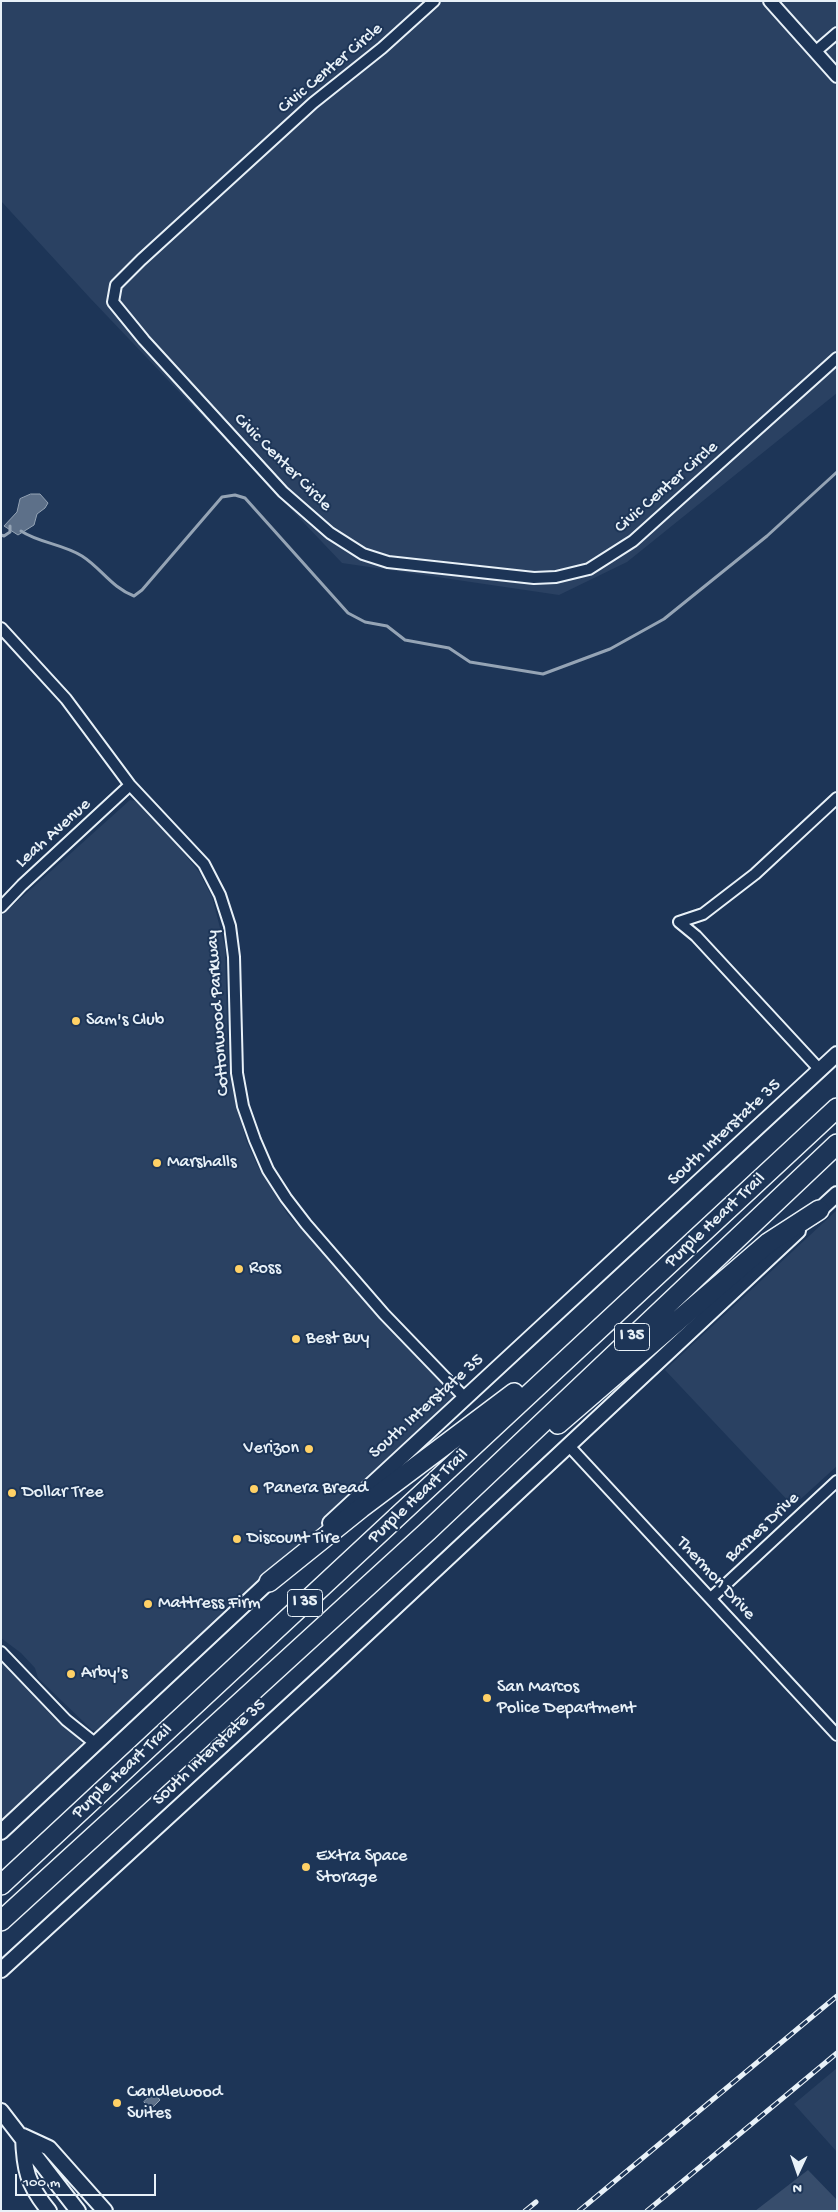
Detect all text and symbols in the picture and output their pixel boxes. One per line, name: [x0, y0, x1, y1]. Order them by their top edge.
street label: Civic Center Circle: [274, 19, 388, 119]
street label: Civic Center Circle: [228, 409, 336, 517]
street label: Civic Center Circle: [611, 437, 723, 539]
street label: Leah Avenue: [12, 795, 96, 873]
street label: Cottonwood Parkway: [202, 929, 236, 1097]
place label: Sam's Club: [86, 1010, 164, 1032]
marker: Sam's Club: [70, 1015, 82, 1027]
street label: South Interstate 35: [664, 1075, 786, 1191]
place label: Marshalls: [167, 1152, 237, 1174]
marker: Marshalls: [151, 1157, 163, 1169]
street label: Purple Heart Trail: [661, 1169, 771, 1273]
place label: Ross: [249, 1258, 281, 1280]
marker: Ross: [233, 1263, 245, 1275]
road number: I 35: [614, 1324, 650, 1350]
place label: Best Buy: [306, 1328, 369, 1350]
marker: Best Buy: [290, 1333, 302, 1345]
street label: South Interstate 35: [365, 1350, 489, 1464]
place label: Verizon: [244, 1438, 299, 1460]
marker: Verizon: [303, 1443, 315, 1455]
street label: Purple Heart Trail: [364, 1445, 474, 1549]
place label: Panera Bread: [264, 1478, 368, 1500]
place label: Dollar Tree: [22, 1482, 104, 1504]
marker: Panera Bread: [248, 1483, 260, 1495]
marker: Dollar Tree: [6, 1487, 18, 1499]
street label: Barnes Drive: [721, 1488, 805, 1568]
place label: Discount Tire: [247, 1528, 340, 1550]
marker: Discount Tire: [231, 1533, 243, 1545]
street label: Thermon Drive: [671, 1533, 759, 1625]
road number: I 35: [288, 1590, 322, 1616]
place label: Mattress Firm: [158, 1593, 261, 1615]
marker: Mattress Firm: [142, 1598, 154, 1610]
place label: Arby's: [81, 1663, 128, 1685]
marker: Arby's: [65, 1668, 77, 1680]
place label: San Marcos Police Department: [497, 1677, 635, 1720]
marker: San Marcos Police Department: [481, 1692, 493, 1704]
street label: South Interstate 35: [149, 1695, 271, 1811]
street label: Purple Heart Trail: [68, 1720, 178, 1824]
place label: Extra Space Storage: [316, 1846, 407, 1888]
marker: Extra Space Storage: [300, 1861, 312, 1873]
place label: Candlewood Suites: [127, 2082, 222, 2124]
marker: Candlewood Suites: [111, 2097, 123, 2109]
north arrow: [773, 2147, 823, 2197]
scale bar: [18, 2164, 159, 2196]
text: 100 m: [23, 2174, 60, 2192]
text: N: [792, 2179, 802, 2196]

